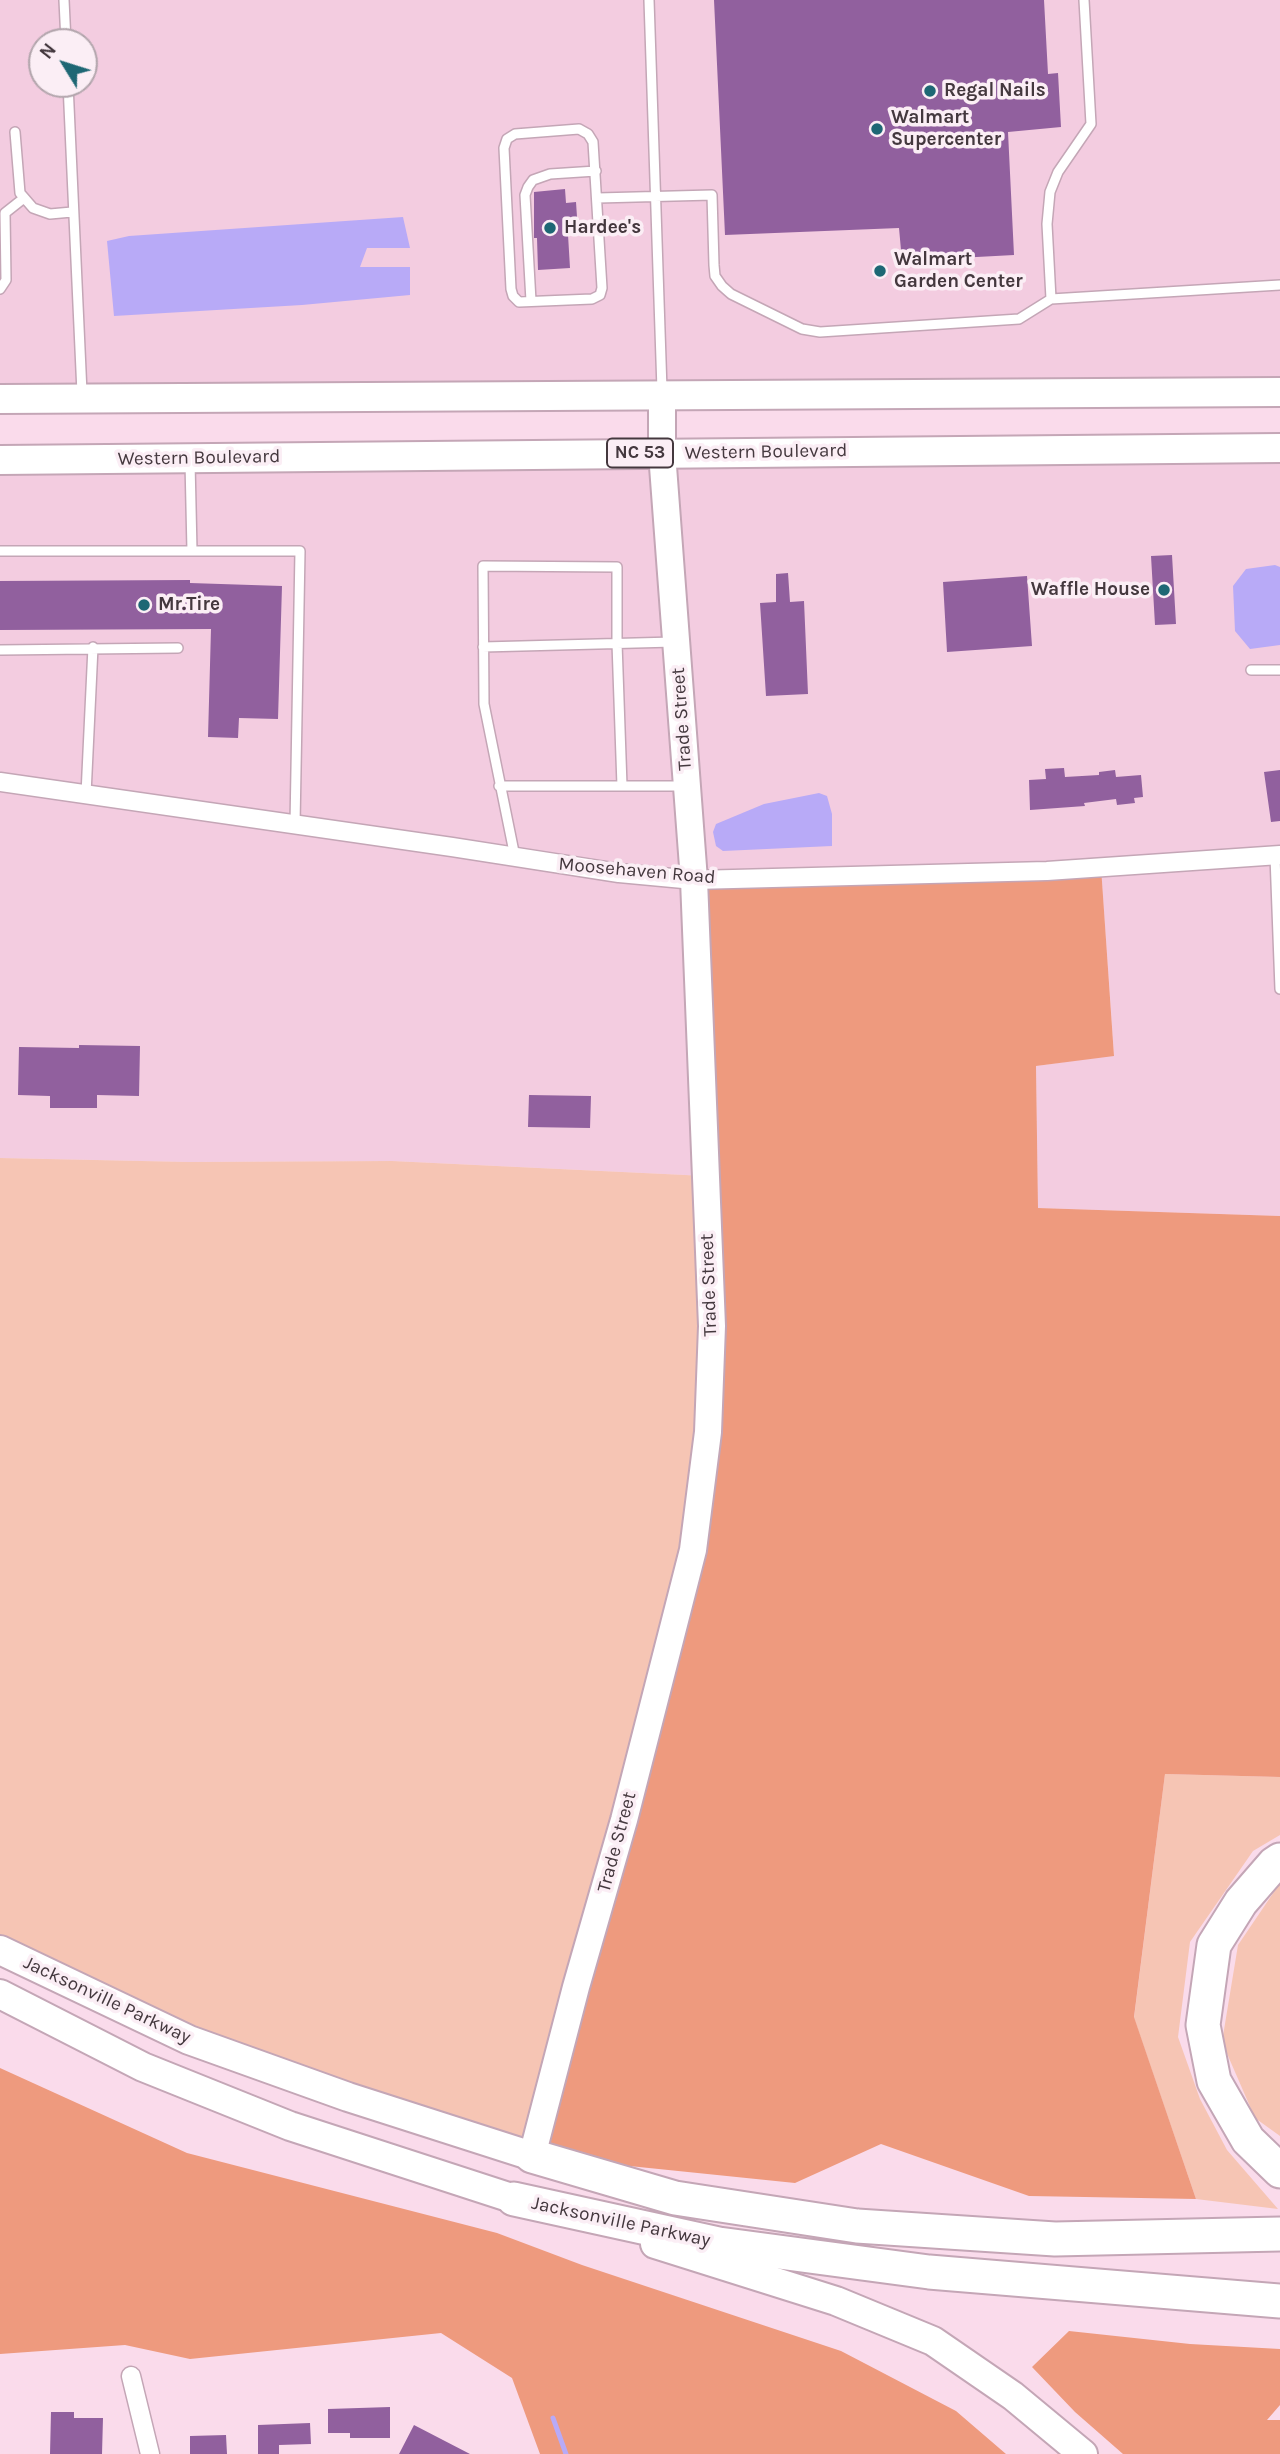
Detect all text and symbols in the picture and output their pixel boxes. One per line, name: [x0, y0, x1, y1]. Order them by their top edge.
north arrow: [28, 28, 98, 98]
text: N: [35, 39, 61, 63]
place label: Regal Nails: [944, 80, 1046, 102]
marker: Regal Nails: [922, 83, 938, 99]
place label: Walmart Supercenter: [891, 107, 1001, 151]
marker: Walmart Supercenter: [869, 121, 885, 137]
place label: Hardee's: [564, 217, 641, 239]
marker: Hardee's: [542, 220, 558, 236]
place label: Walmart Garden Center: [894, 249, 1023, 293]
marker: Walmart Garden Center: [872, 263, 888, 279]
road number: NC 53: [607, 438, 673, 467]
street label: Western Boulevard: [684, 439, 848, 465]
street label: Western Boulevard: [117, 445, 281, 471]
place label: Waffle House: [1031, 579, 1150, 601]
marker: Waffle House: [1156, 582, 1172, 598]
place label: Mr.Tire: [158, 594, 220, 616]
marker: Mr.Tire: [136, 597, 152, 613]
street label: Trade Street: [667, 667, 697, 771]
street label: Moosehaven Road: [558, 853, 716, 889]
street label: Trade Street: [696, 1233, 722, 1337]
street label: Trade Street: [593, 1789, 641, 1895]
street label: Jacksonville Parkway: [20, 1951, 194, 2049]
street label: Jacksonville Parkway: [530, 2192, 712, 2252]

